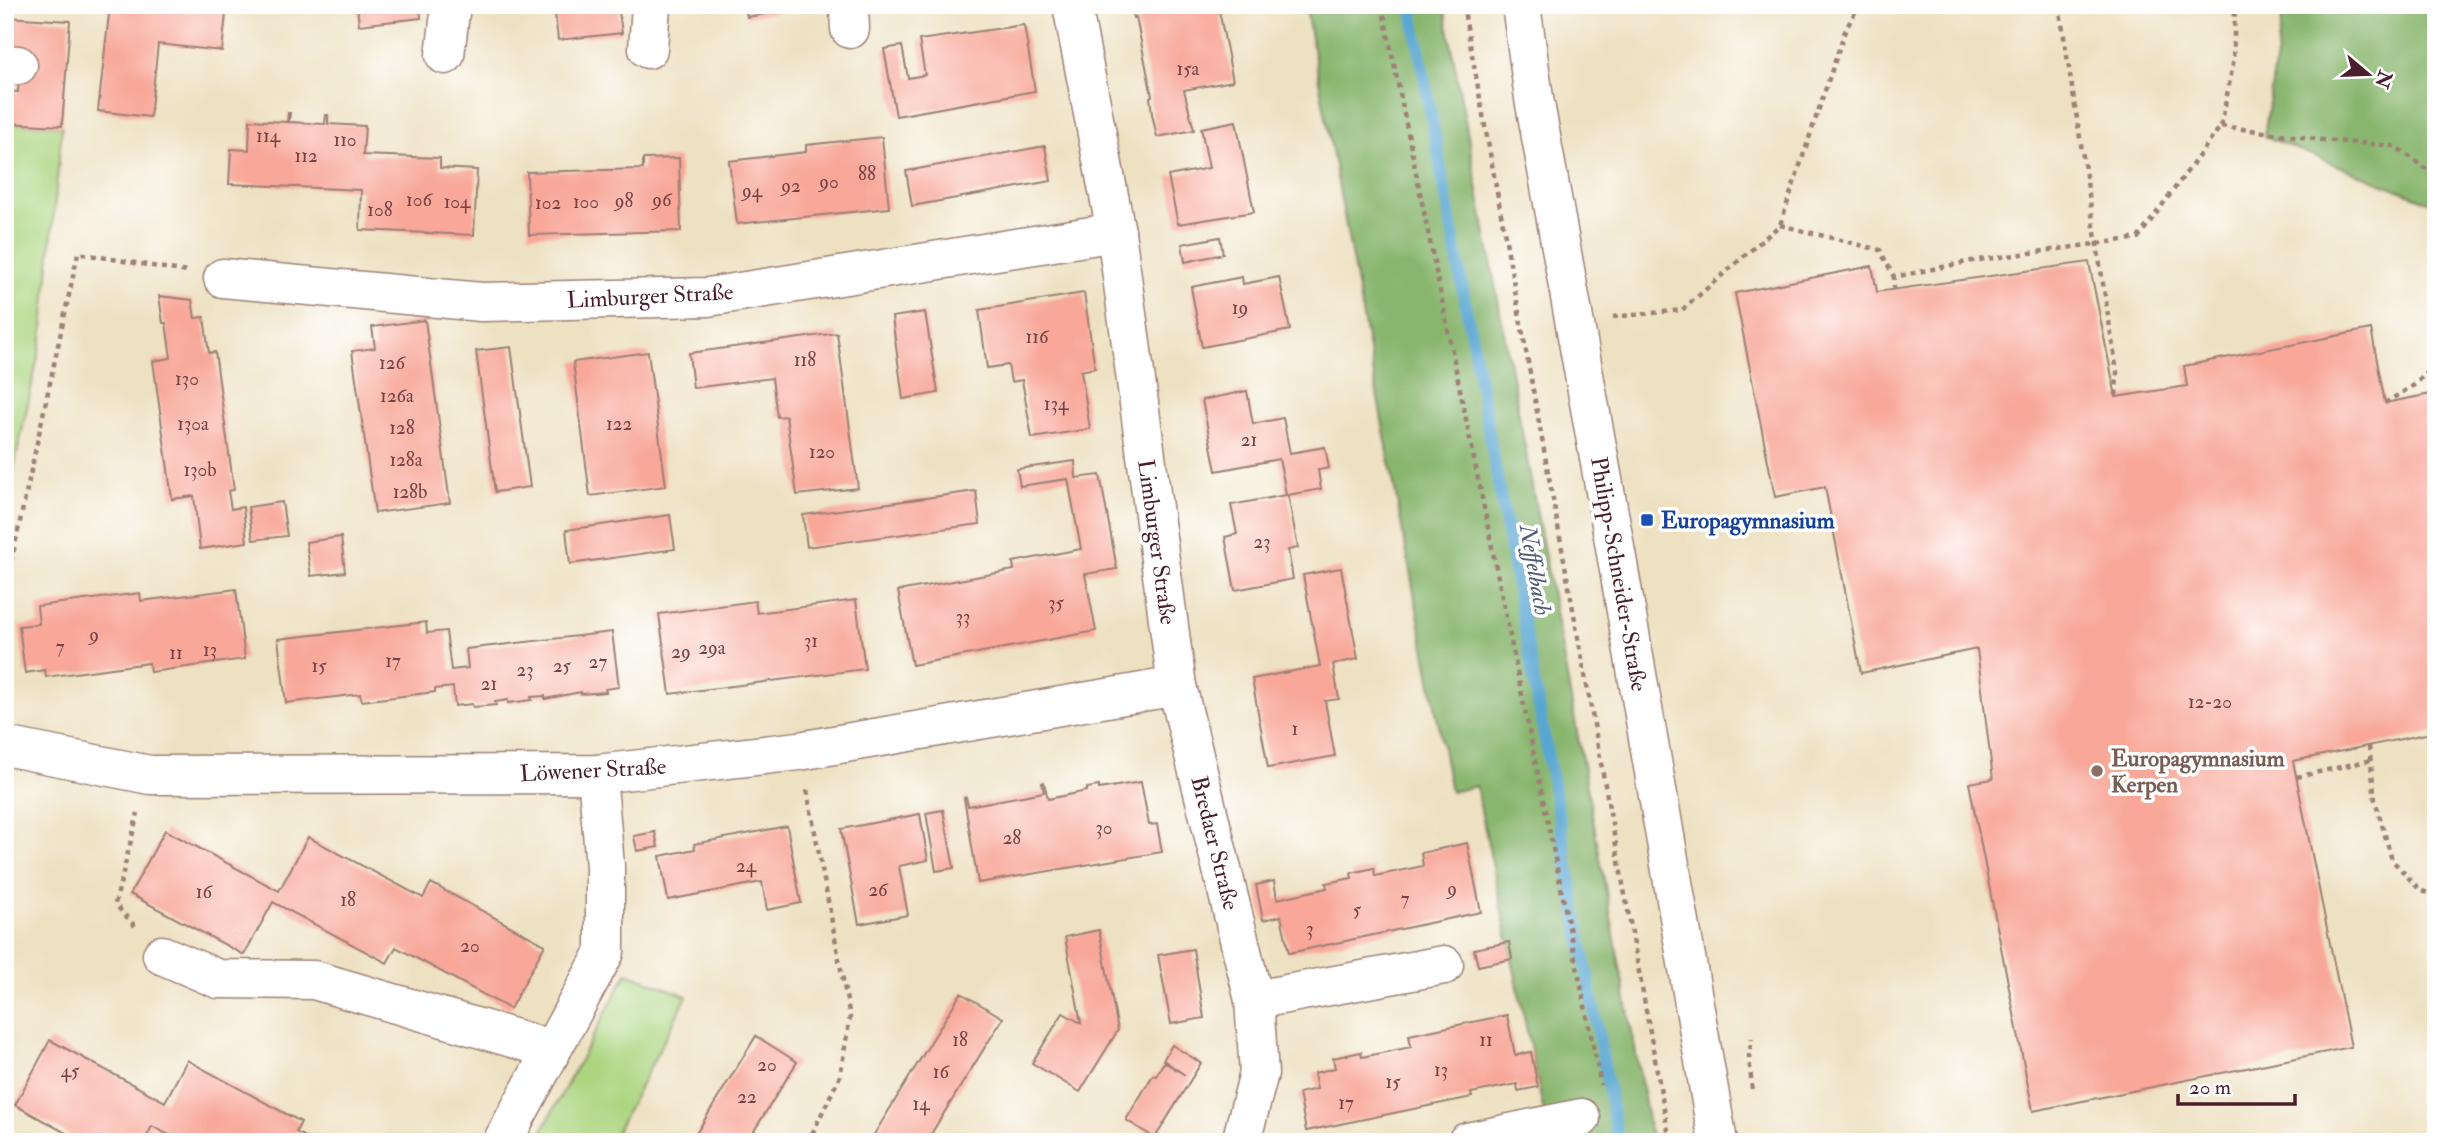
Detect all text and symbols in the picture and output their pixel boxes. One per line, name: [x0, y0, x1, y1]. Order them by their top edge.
north arrow: [2332, 38, 2402, 108]
house number: 15a: [1177, 57, 1200, 81]
text: N: [2369, 66, 2398, 92]
house number: 114: [256, 124, 281, 148]
house number: 110: [333, 128, 357, 152]
house number: 112: [294, 144, 318, 168]
house number: 88: [858, 162, 876, 186]
house number: 90: [817, 170, 839, 194]
house number: 92: [779, 174, 801, 198]
house number: 94: [740, 179, 763, 203]
house number: 106: [406, 188, 433, 212]
house number: 96: [650, 188, 673, 212]
house number: 98: [613, 189, 633, 213]
house number: 104: [444, 190, 471, 214]
house number: 100: [573, 190, 599, 214]
house number: 102: [535, 191, 561, 215]
house number: 108: [367, 198, 393, 222]
street label: Limburger Straße: [566, 277, 734, 315]
house number: 19: [1232, 296, 1248, 320]
house number: 116: [1025, 325, 1050, 349]
house number: 118: [794, 348, 816, 372]
house number: 126: [379, 351, 406, 375]
house number: 130: [175, 367, 199, 391]
house number: 126a: [380, 384, 414, 408]
house number: 134: [1044, 392, 1069, 416]
house number: 130a: [177, 412, 209, 436]
house number: 122: [606, 412, 632, 436]
house number: 128: [389, 416, 415, 440]
house number: 21: [1241, 428, 1257, 452]
house number: 120: [809, 440, 835, 464]
house number: 128a: [389, 448, 423, 472]
street label: Philipp-Schneider-Straße: [1583, 454, 1654, 694]
street label: Limburger Straße: [1131, 457, 1183, 627]
house number: 130b: [183, 458, 217, 482]
house number: 128b: [393, 480, 427, 504]
place label: Europagymnasium: [1661, 506, 1835, 536]
marker: Europagymnasium: [1639, 512, 1655, 528]
water label: Neffelbach: [1511, 520, 1558, 618]
house number: 23: [1254, 530, 1270, 554]
house number: 35: [1048, 591, 1064, 615]
house number: 33: [956, 605, 970, 629]
house number: 9: [87, 623, 99, 647]
house number: 31: [804, 629, 818, 653]
house number: 7: [56, 635, 65, 659]
house number: 29a: [698, 636, 726, 660]
house number: 13: [203, 638, 217, 662]
house number: 29: [671, 640, 691, 664]
house number: 11: [169, 641, 183, 665]
house number: 17: [385, 649, 401, 673]
house number: 27: [589, 650, 607, 674]
house number: 15: [311, 654, 327, 678]
house number: 25: [553, 654, 572, 678]
house number: 23: [517, 658, 533, 682]
house number: 21: [481, 672, 497, 696]
house number: 12-20: [2188, 690, 2232, 714]
house number: 1: [1292, 717, 1298, 741]
place label: Europagymnasium Kerpen: [2111, 744, 2285, 800]
street label: Löwener Straße: [519, 752, 667, 788]
marker: Europagymnasium Kerpen: [2089, 763, 2105, 779]
street label: Bredaer Straße: [1184, 773, 1246, 913]
house number: 30: [1095, 816, 1113, 840]
house number: 28: [1003, 826, 1021, 850]
house number: 24: [736, 854, 757, 878]
house number: 9: [1445, 877, 1457, 901]
house number: 26: [868, 878, 889, 902]
house number: 16: [196, 880, 214, 904]
house number: 7: [1401, 887, 1410, 911]
house number: 18: [340, 888, 356, 912]
house number: 5: [1353, 898, 1362, 922]
house number: 3: [1306, 917, 1314, 941]
house number: 20: [460, 934, 480, 958]
house number: 18: [952, 1028, 968, 1052]
house number: 11: [1479, 1028, 1493, 1052]
house number: 20: [757, 1053, 777, 1077]
house number: 13: [1434, 1058, 1448, 1082]
house number: 45: [61, 1059, 80, 1083]
house number: 16: [933, 1060, 951, 1084]
scale bar: [2178, 1063, 2296, 1107]
house number: 15: [1385, 1070, 1401, 1094]
text: 20 m: [2189, 1074, 2231, 1101]
house number: 22: [737, 1085, 757, 1109]
house number: 17: [1338, 1091, 1354, 1115]
house number: 14: [912, 1092, 930, 1116]

